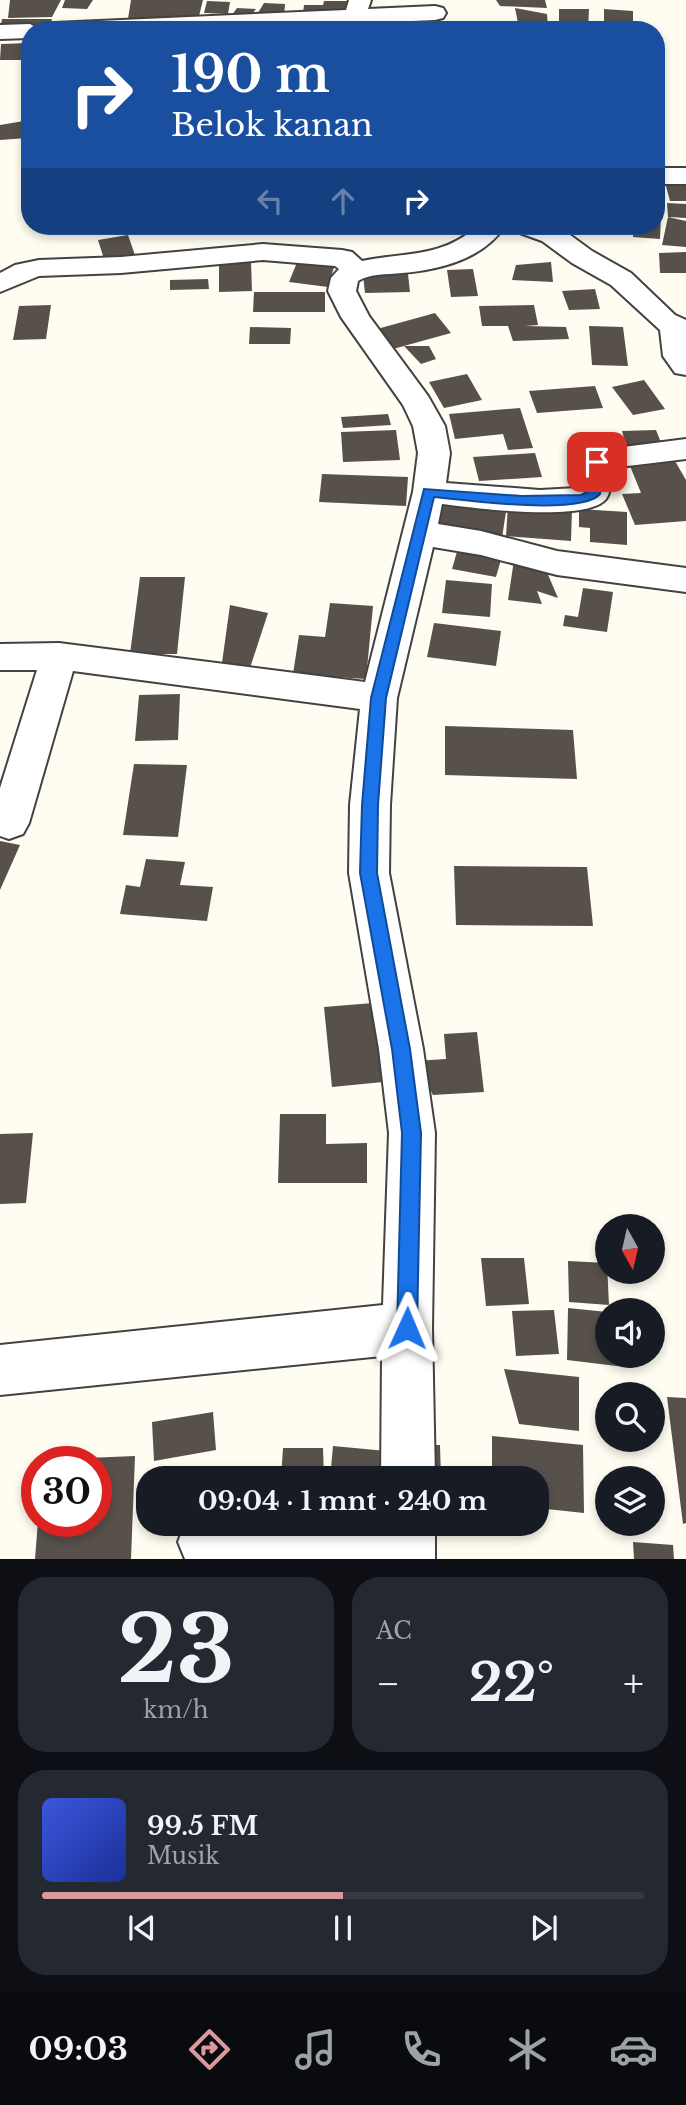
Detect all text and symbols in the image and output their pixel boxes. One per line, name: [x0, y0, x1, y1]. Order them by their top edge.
text: 190 m: [171, 44, 330, 105]
icon: right: [56, 49, 147, 140]
text: Belok kanan: [171, 105, 373, 145]
icon: left: [251, 182, 289, 220]
icon: ahead: [324, 182, 362, 220]
icon: right: [397, 182, 435, 220]
pin: [567, 432, 627, 492]
icon: arrive: [578, 443, 616, 481]
north arrow: [595, 1214, 665, 1284]
map controls: [595, 1214, 665, 1536]
position arrow: [370, 1291, 444, 1365]
button: sound: [595, 1298, 665, 1368]
button: search: [595, 1382, 665, 1452]
speed limit sign: 30: [21, 1446, 112, 1537]
button: layers: [595, 1466, 665, 1536]
text: 09:04 · 1 mnt · 240 m: [198, 1485, 487, 1517]
text: 23: [117, 1594, 235, 1707]
text: AC: [376, 1617, 412, 1645]
text: 22°: [469, 1651, 554, 1715]
text: −: [376, 1660, 400, 1707]
text: +: [623, 1660, 644, 1707]
text: km/h: [143, 1696, 209, 1724]
text: 99.5 FM: [147, 1810, 258, 1842]
text: Musik: [147, 1842, 219, 1870]
icon: previous: [123, 1909, 161, 1947]
icon: pause: [324, 1909, 362, 1947]
icon: next: [525, 1909, 563, 1947]
icon: directions: [185, 2025, 234, 2074]
icon: music: [291, 2025, 340, 2074]
icon: phone: [397, 2025, 446, 2074]
icon: climate: [503, 2025, 552, 2074]
icon: car: [609, 2025, 658, 2074]
text: 09:03: [28, 2029, 128, 2069]

